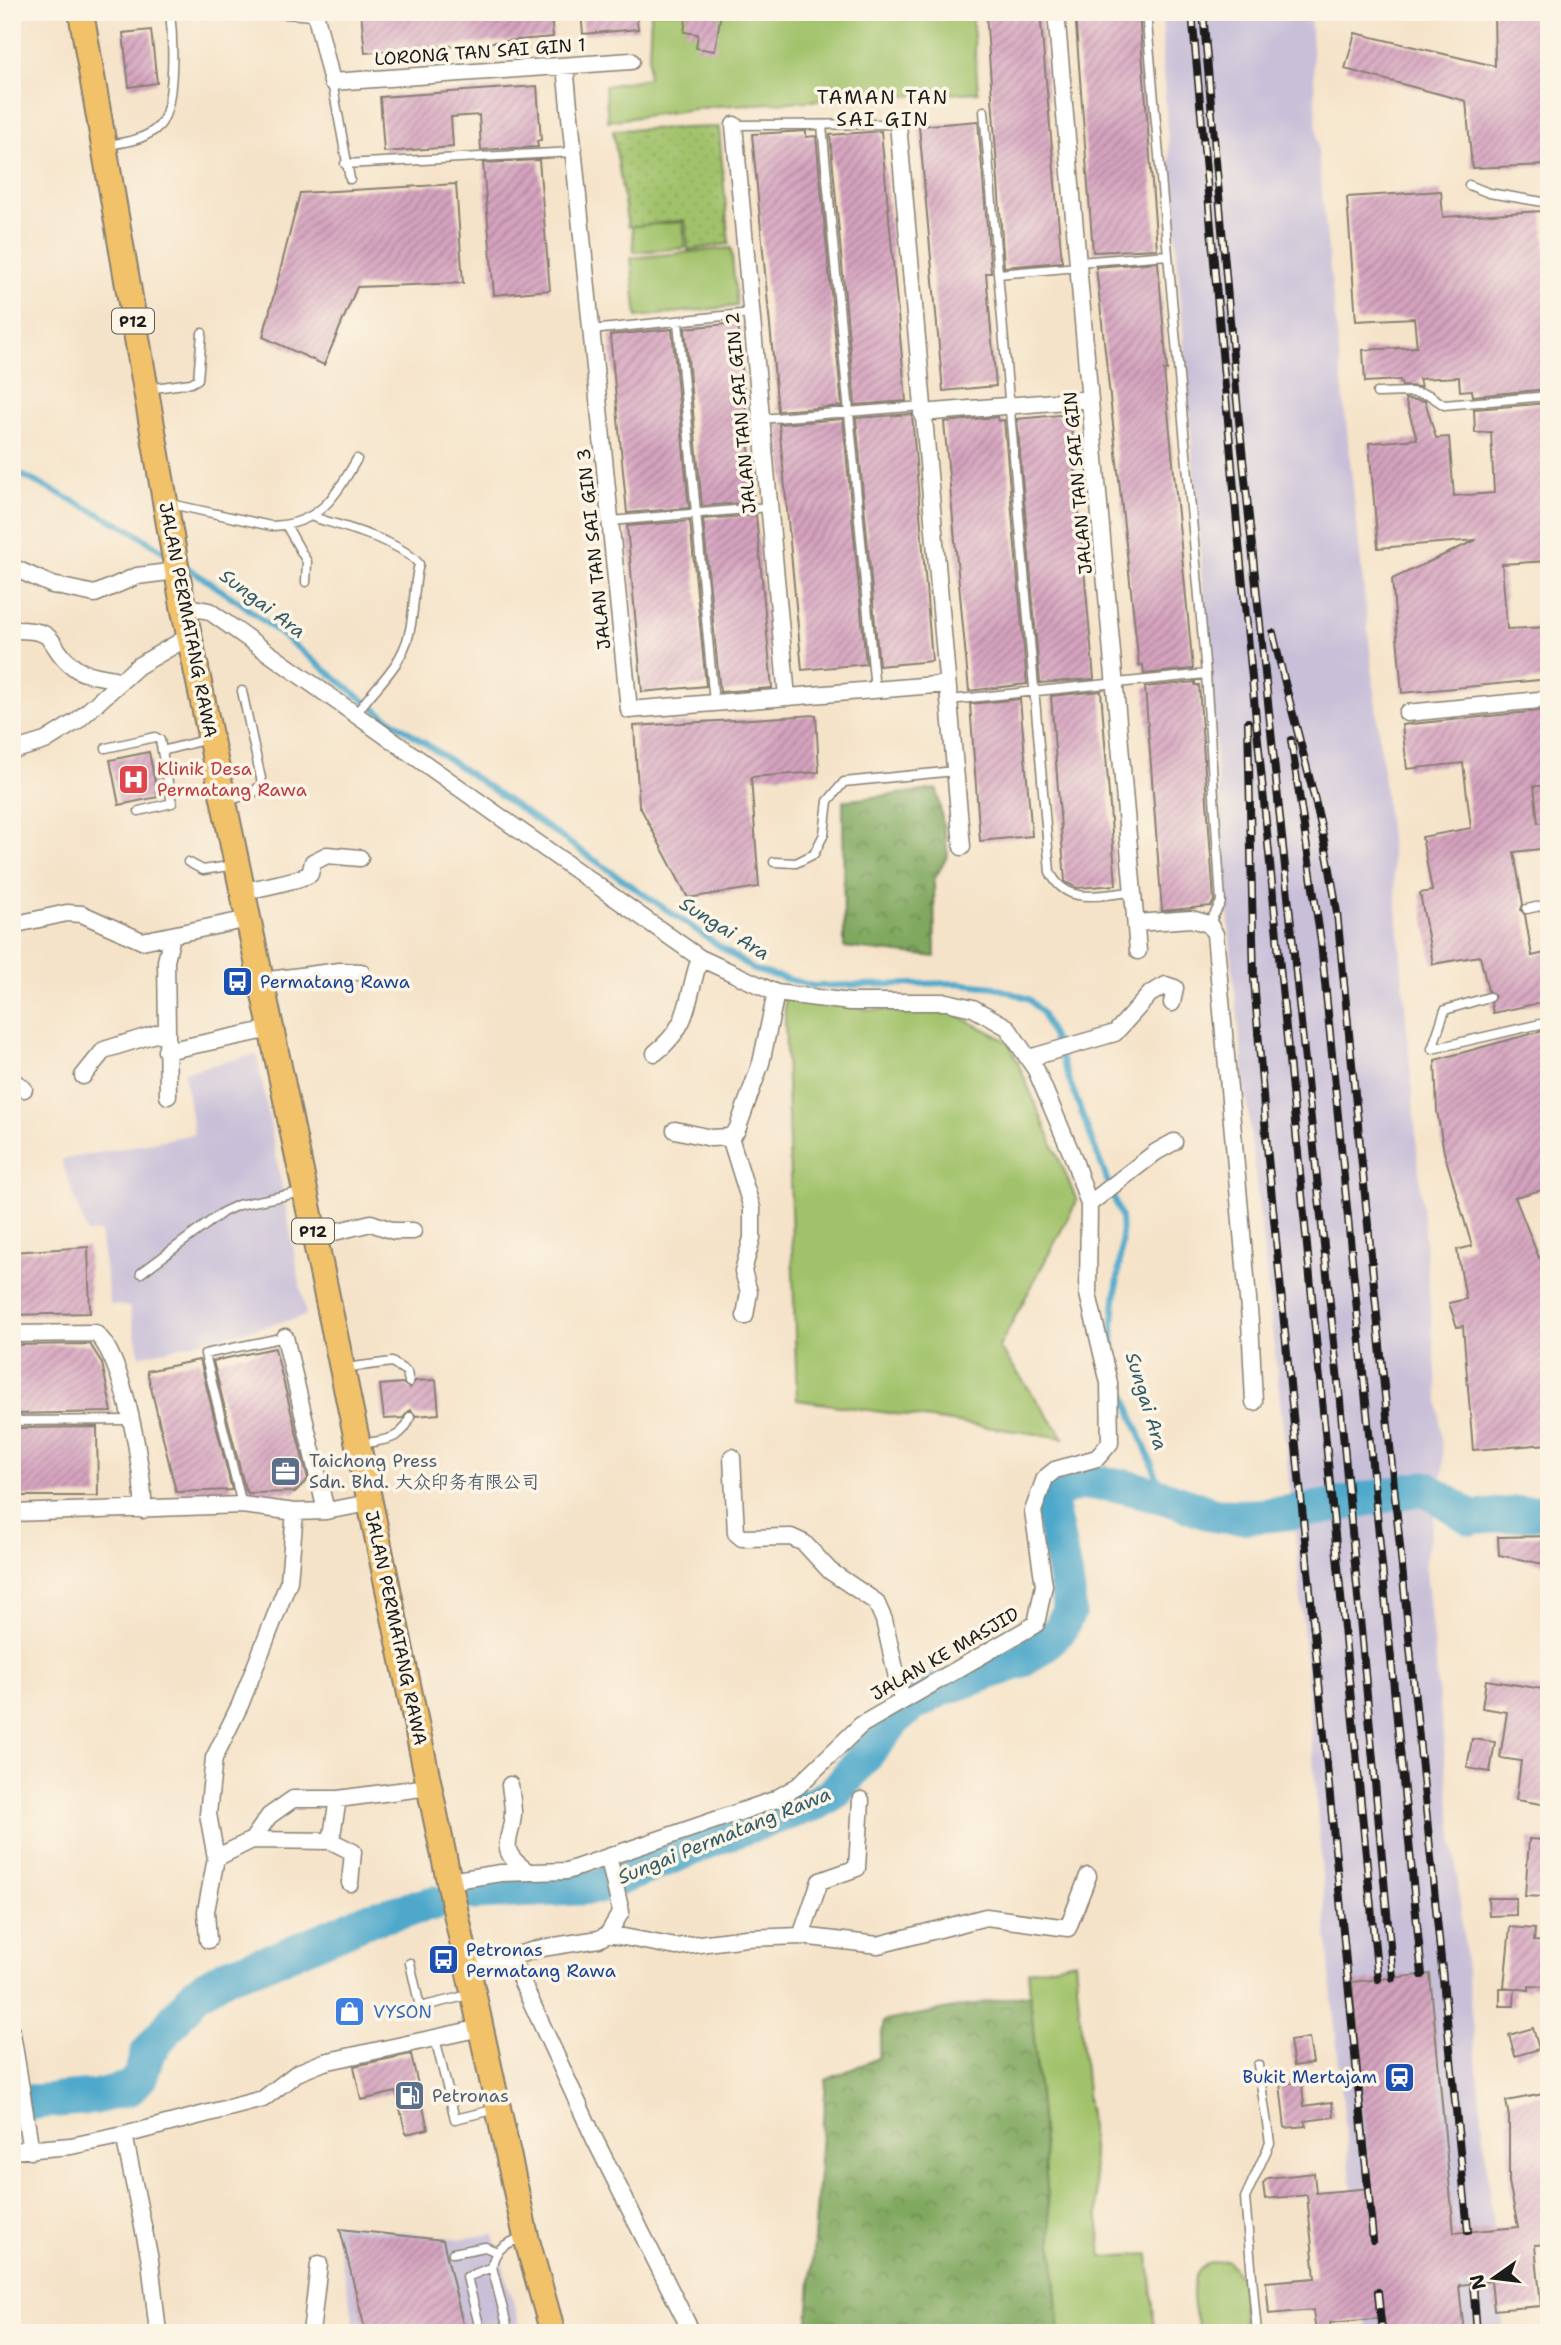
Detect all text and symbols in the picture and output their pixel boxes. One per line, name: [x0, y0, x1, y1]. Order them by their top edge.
street label: LORONG TAN SAI GIN 1: [374, 33, 586, 71]
district label: TAMAN TAN SAI GIN: [817, 85, 949, 132]
road number: P12: [112, 308, 154, 334]
street label: JALAN TAN SAI GIN 2: [720, 311, 762, 515]
street label: JALAN TAN SAI GIN: [1058, 391, 1098, 575]
street label: JALAN TAN SAI GIN 3: [571, 447, 617, 651]
street label: JALAN PERMATANG RAWA: [153, 500, 223, 740]
water label: Sungai Ara: [215, 563, 311, 644]
place label: Klinik Desa Permatang Rawa: [157, 757, 307, 802]
hospital icon: Klinik Desa Permatang Rawa: [117, 762, 151, 796]
water label: Sungai Ara: [675, 891, 774, 966]
bus stop icon: Permatang Rawa: [220, 965, 254, 999]
place label: Permatang Rawa: [260, 970, 410, 994]
road number: P12: [292, 1218, 334, 1244]
water label: Sungai Ara: [1120, 1349, 1173, 1453]
place label: Taichong Press Sdn. Bhd. 大众印务有限公司: [309, 1449, 539, 1494]
office icon: Taichong Press Sdn. Bhd. 大众印务有限公司: [269, 1454, 303, 1488]
street label: JALAN PERMATANG RAWA: [359, 1508, 433, 1748]
street label: JALAN KE MASJID: [867, 1602, 1024, 1706]
water label: Sungai Permatang Rawa: [614, 1781, 835, 1890]
place label: Petronas Permatang Rawa: [466, 1938, 616, 1983]
bus stop icon: Petronas Permatang Rawa: [426, 1943, 460, 1977]
shop icon: VYSON: [333, 1995, 367, 2029]
place label: VYSON: [373, 2000, 432, 2024]
station icon: Bukit Mertajam: [1383, 2060, 1417, 2094]
place label: Bukit Mertajam: [1243, 2065, 1377, 2089]
fuel station icon: Petronas: [392, 2079, 426, 2113]
place label: Petronas: [432, 2084, 509, 2108]
north arrow: [1460, 2244, 1530, 2314]
text: N: [1464, 2272, 1492, 2292]

